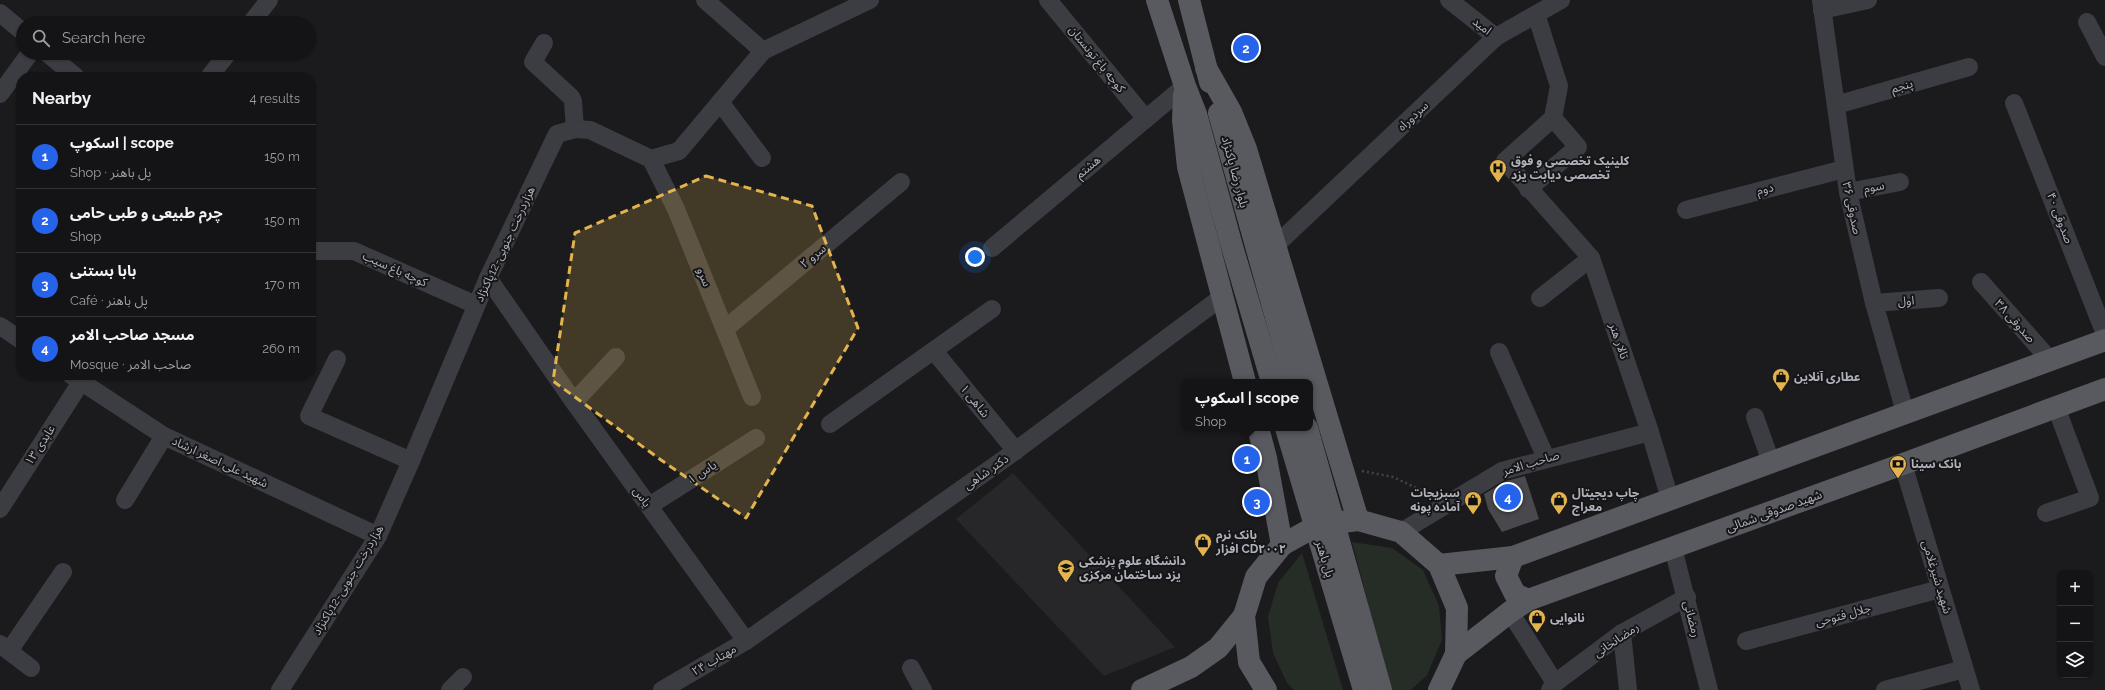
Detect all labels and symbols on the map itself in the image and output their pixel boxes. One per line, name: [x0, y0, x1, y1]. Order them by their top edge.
street label: امید: [1470, 14, 1494, 38]
street label: کوچه باغ توتستان: [1064, 23, 1129, 97]
pin: 2: [1233, 33, 1259, 63]
street label: پنجم: [1889, 76, 1915, 98]
street label: سردوراه: [1395, 98, 1431, 134]
street label: بلوار رضا پاکنژاد: [1218, 135, 1251, 210]
street label: هشتم: [1073, 152, 1105, 183]
place label: کلینیک تخصصی و فوق تخصصی دیابت یزد: [1511, 154, 1630, 182]
hospital icon: کلینیک تخصصی و فوق تخصصی دیابت یزد: [1488, 158, 1508, 183]
street label: سوم: [1862, 178, 1886, 198]
street label: دوم: [1755, 180, 1776, 200]
street label: صدوقی ۳۶: [1840, 180, 1864, 236]
street label: هزاردرخت جنوبی-12پاکنژاد: [472, 184, 539, 304]
street label: صدوقی ۴۰: [2044, 190, 2076, 246]
street label: سرو ۲: [797, 241, 829, 271]
your location: [965, 247, 985, 267]
street label: کوچه باغ سیب: [360, 248, 431, 292]
street label: سرو: [694, 265, 714, 289]
street label: اول: [1897, 293, 1915, 309]
street label: صدوقی ۳۸: [1992, 296, 2038, 346]
street label: تالار هنر: [1606, 320, 1632, 361]
shop icon: عطاری آنلاین: [1771, 367, 1791, 392]
place label: عطاری آنلاین: [1794, 370, 1861, 384]
street label: شاهی ۱: [957, 382, 993, 420]
street label: عابدی ۱۳: [22, 422, 58, 468]
street label: شهید علی اصغر ارشاد: [170, 434, 270, 490]
pin: 1: [1234, 444, 1260, 474]
street label: صاحب الامر: [1500, 448, 1561, 479]
street label: دکتر شاهی: [961, 451, 1011, 493]
bank icon: بانک سینا: [1888, 454, 1908, 479]
place label: بانک سینا: [1911, 457, 1962, 471]
street label: یاس ۱: [685, 458, 719, 487]
pin: 4: [1495, 482, 1521, 512]
street label: یاس: [630, 484, 654, 510]
place label: سبزیجات آماده پونه: [1410, 486, 1461, 516]
place label: چاپ دیجیتال معراج: [1572, 486, 1640, 516]
pin: 3: [1244, 487, 1270, 517]
street label: شهید صدوقی شمالی: [1724, 487, 1824, 535]
shop icon: سبزیجات آماده پونه: [1463, 490, 1483, 515]
shop icon: چاپ دیجیتال معراج: [1549, 490, 1569, 515]
street label: هزاردرخت جنوبی-12پاکنژاد: [310, 522, 387, 638]
place label: بانک نرم افزار CD۲۰۰۲: [1215, 528, 1286, 556]
shop icon: بانک نرم افزار CD۲۰۰۲: [1193, 532, 1213, 557]
street label: پل باهنر: [1311, 538, 1337, 580]
street label: شهید شیرغلامی: [1919, 539, 1955, 615]
place label: دانشگاه علوم پزشکی یزد ساختمان مرکزی: [1079, 554, 1186, 582]
school or university icon: دانشگاه علوم پزشکی یزد ساختمان مرکزی: [1056, 558, 1076, 583]
street label: رمضانی: [1681, 599, 1703, 639]
street label: جلال فتوحی: [1814, 601, 1872, 629]
shop icon: نانوایی: [1527, 608, 1547, 633]
place label: نانوایی: [1550, 611, 1585, 625]
street label: رمضانخانی: [1591, 620, 1641, 660]
street label: مهتاب ۲۴: [689, 642, 739, 679]

